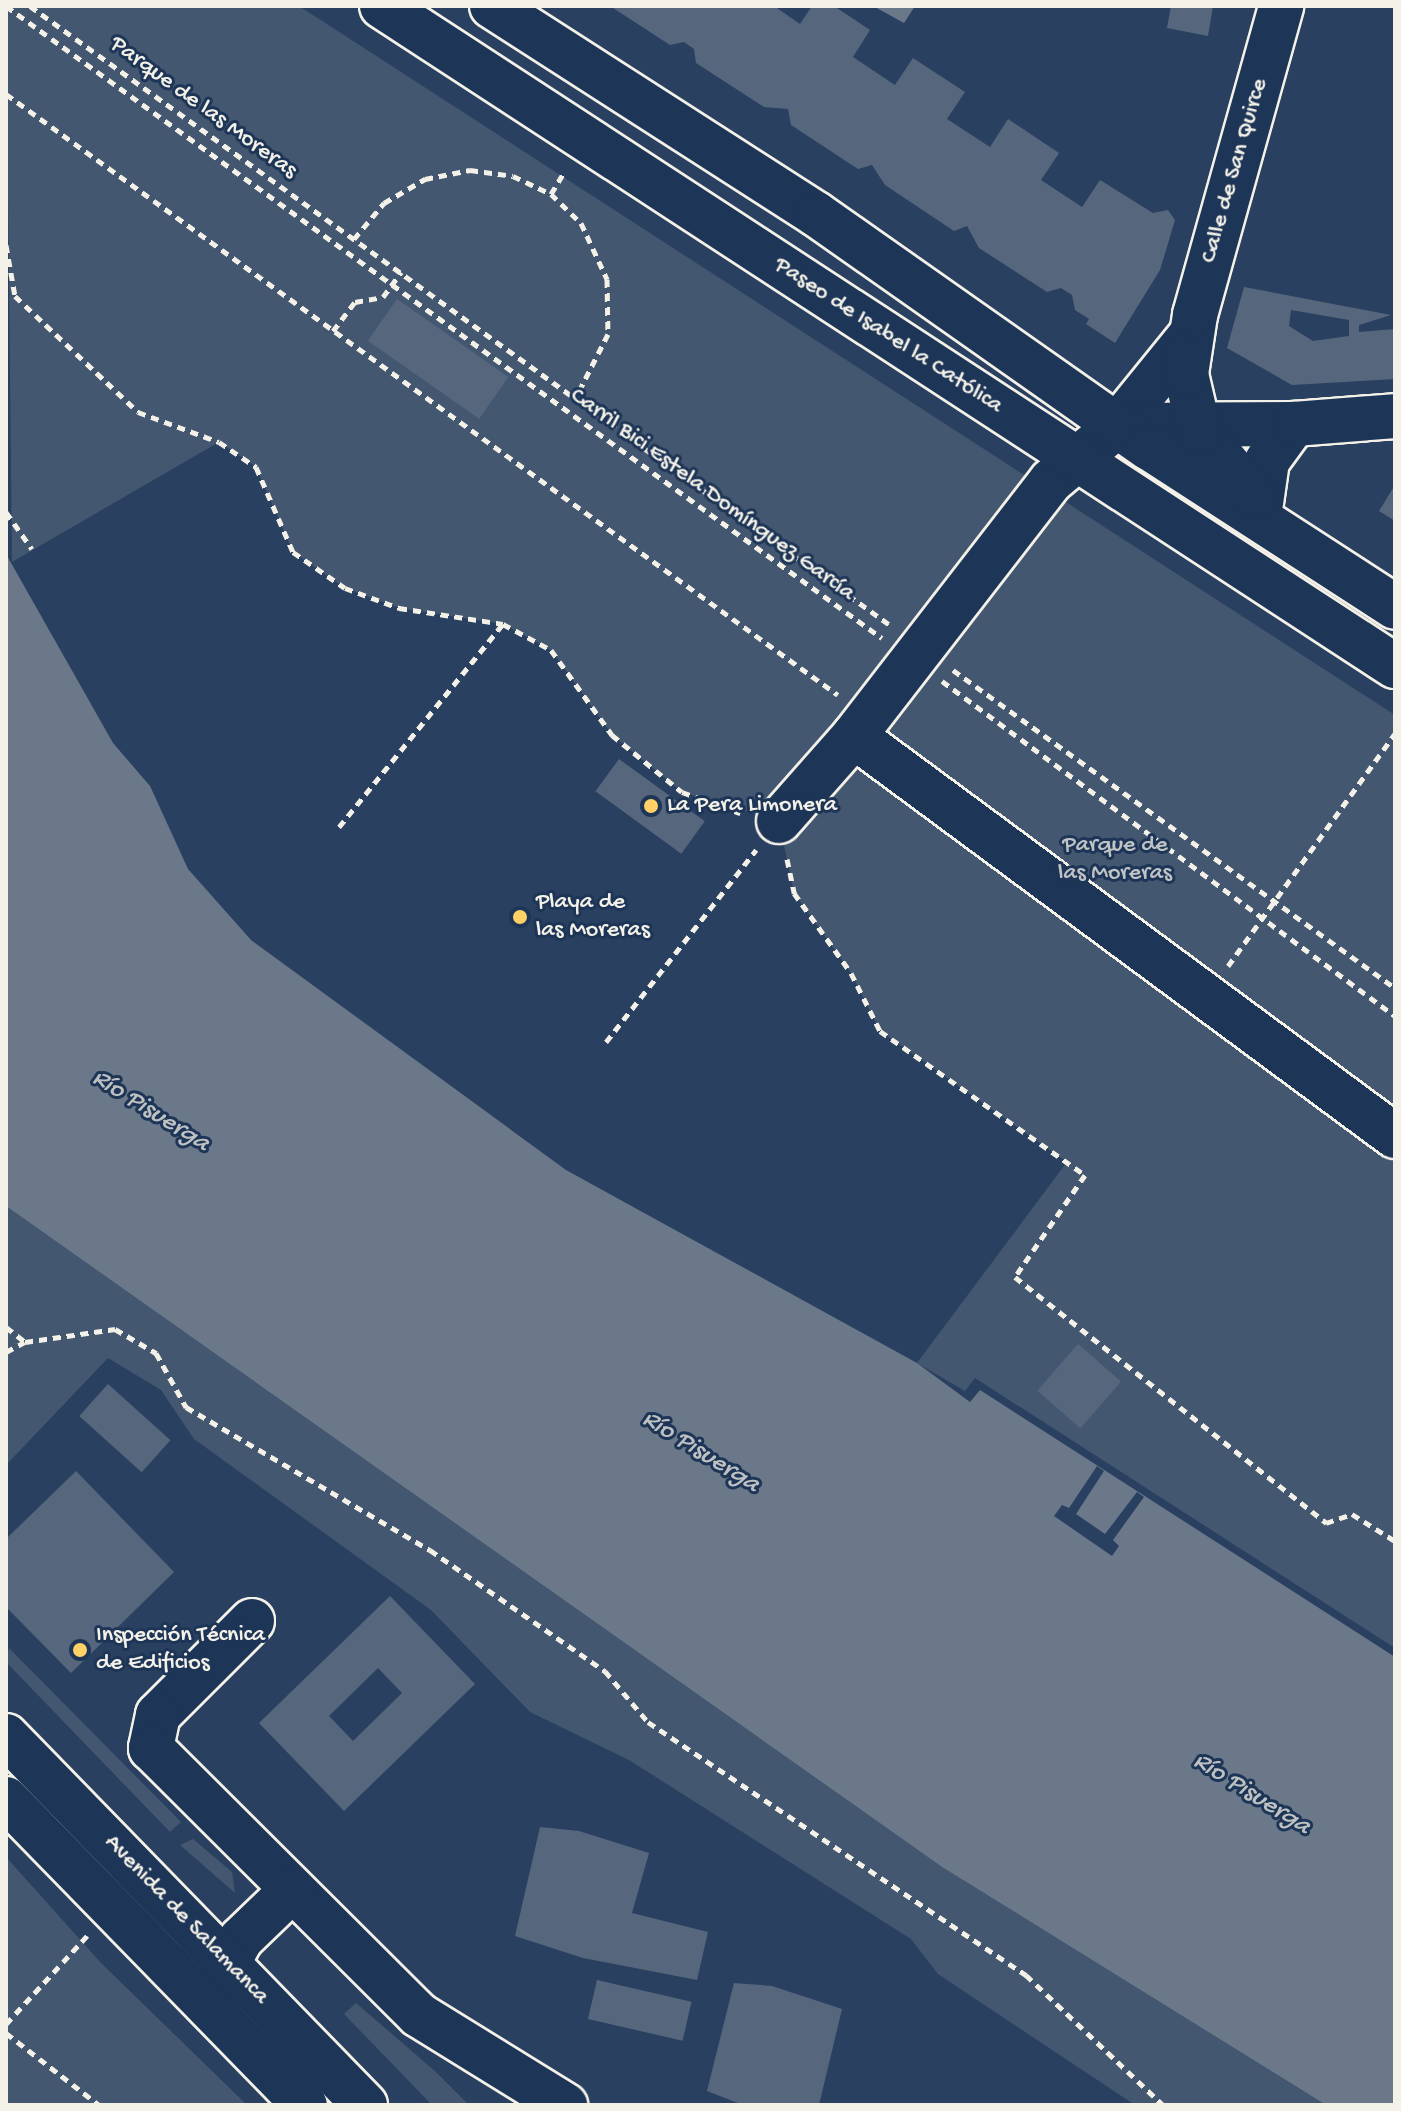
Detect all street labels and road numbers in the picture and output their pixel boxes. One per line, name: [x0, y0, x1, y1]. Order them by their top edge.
street label: Parque de las Moreras: [104, 30, 302, 186]
street label: Calle de San Quirce: [1195, 76, 1275, 266]
street label: Paseo de Isabel la Católica: [768, 251, 1008, 421]
street label: Carril Bici Estela Domínguez García: [564, 382, 860, 608]
street label: Avenida de Salamanca: [97, 1829, 275, 2011]

